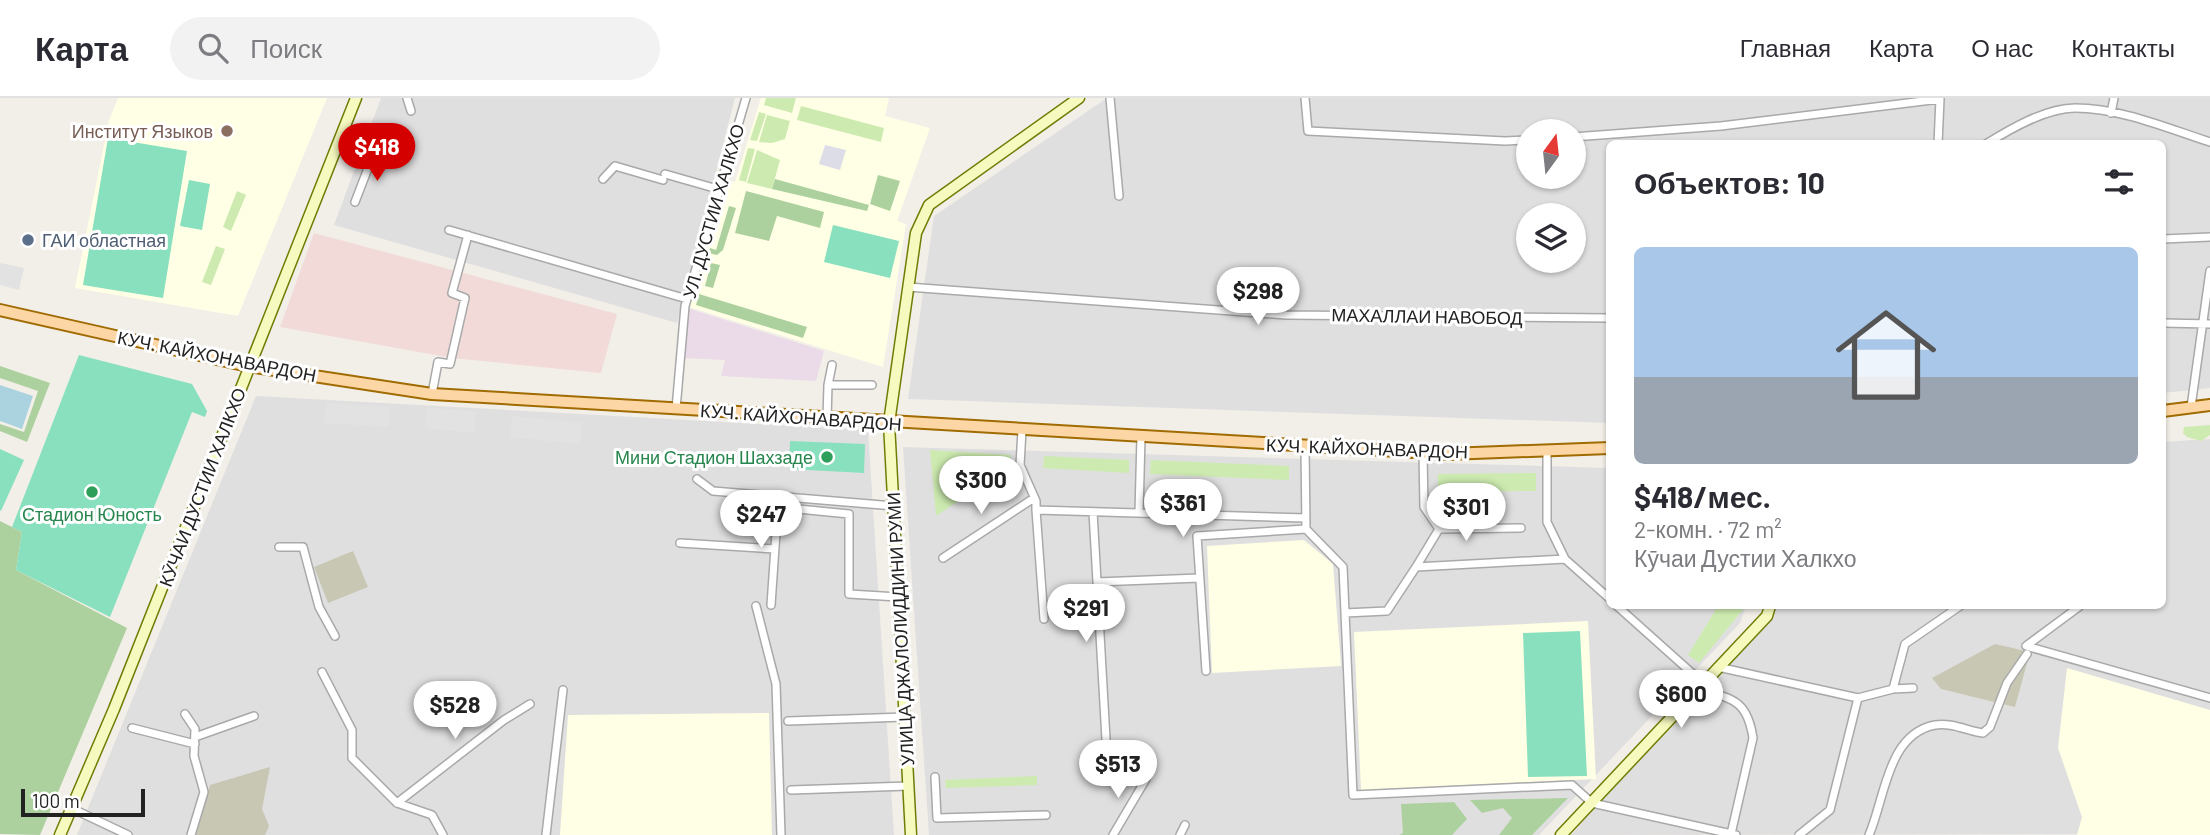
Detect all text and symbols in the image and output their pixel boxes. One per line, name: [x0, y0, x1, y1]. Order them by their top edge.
search box: [170, 17, 660, 80]
text: Карта: [35, 28, 128, 68]
icon: search: [194, 29, 232, 67]
text: Поиск: [250, 32, 322, 63]
text: Главная: [1740, 33, 1831, 62]
text: Карта: [1869, 33, 1933, 62]
text: О нас: [1971, 33, 2033, 62]
text: Контакты: [2071, 33, 2175, 62]
north arrow: [1516, 119, 1586, 189]
map controls: [1516, 119, 1586, 273]
place label: Институт Языков: [72, 120, 213, 142]
street label: УЛ. ДУСТИИ ХАЛКХО: [678, 121, 748, 301]
marker: Институт Языков: [219, 123, 235, 139]
pin: $418: [336, 123, 418, 183]
text: $418: [354, 132, 400, 160]
icon: filters: [2100, 163, 2138, 201]
text: Объектов: 10: [1634, 164, 1825, 200]
button: layers: [1516, 203, 1586, 273]
place label: ГАИ областная: [42, 229, 166, 251]
marker: ГАИ областная: [20, 232, 36, 248]
pin: $298: [1217, 268, 1299, 327]
text: $298: [1233, 276, 1283, 304]
icon: home: [1823, 292, 1949, 418]
street label: МАХАЛЛАИ НАВОБОД: [1331, 303, 1523, 329]
street label: КУЧ. КАЙХОНАВАРДОН: [116, 326, 318, 386]
street label: КӮЧАИ ДУСТИИ ХАЛКХО: [154, 384, 250, 590]
street label: КУЧ. КАЙХОНАВАРДОН: [699, 399, 903, 435]
street label: КУЧ. КАЙХОНАВАРДОН: [1266, 433, 1468, 463]
place label: Мини Стадион Шахзаде: [615, 446, 813, 468]
marker: Мини Стадион Шахзаде: [819, 449, 835, 465]
pin: $300: [940, 456, 1022, 516]
text: $300: [955, 465, 1007, 493]
text: $418/мес.: [1634, 478, 1771, 514]
pin: $361: [1142, 480, 1224, 539]
marker: Стадион Юность: [84, 484, 100, 500]
pin: $301: [1425, 484, 1507, 543]
text: $361: [1160, 488, 1206, 516]
pin: $247: [720, 490, 802, 550]
street label: УЛИЦА ДЖАЛОЛИДДИНИ РУМИ: [882, 492, 918, 766]
text: $301: [1443, 492, 1489, 520]
text: $247: [736, 499, 786, 527]
place label: Стадион Юность: [22, 503, 162, 525]
text: 2-комн. · 72 m²: [1634, 515, 1782, 543]
text: Кӯчаи Дустии Халкхо: [1634, 544, 1856, 572]
pin: $291: [1045, 584, 1127, 644]
text: $291: [1063, 593, 1109, 621]
pin: $600: [1640, 670, 1722, 730]
text: $600: [1655, 679, 1707, 707]
pin: $528: [414, 682, 496, 741]
text: $528: [430, 690, 480, 718]
pin: $513: [1077, 740, 1159, 800]
text: $513: [1095, 749, 1141, 777]
scale bar: [21, 786, 145, 818]
text: 100 m: [32, 789, 80, 812]

